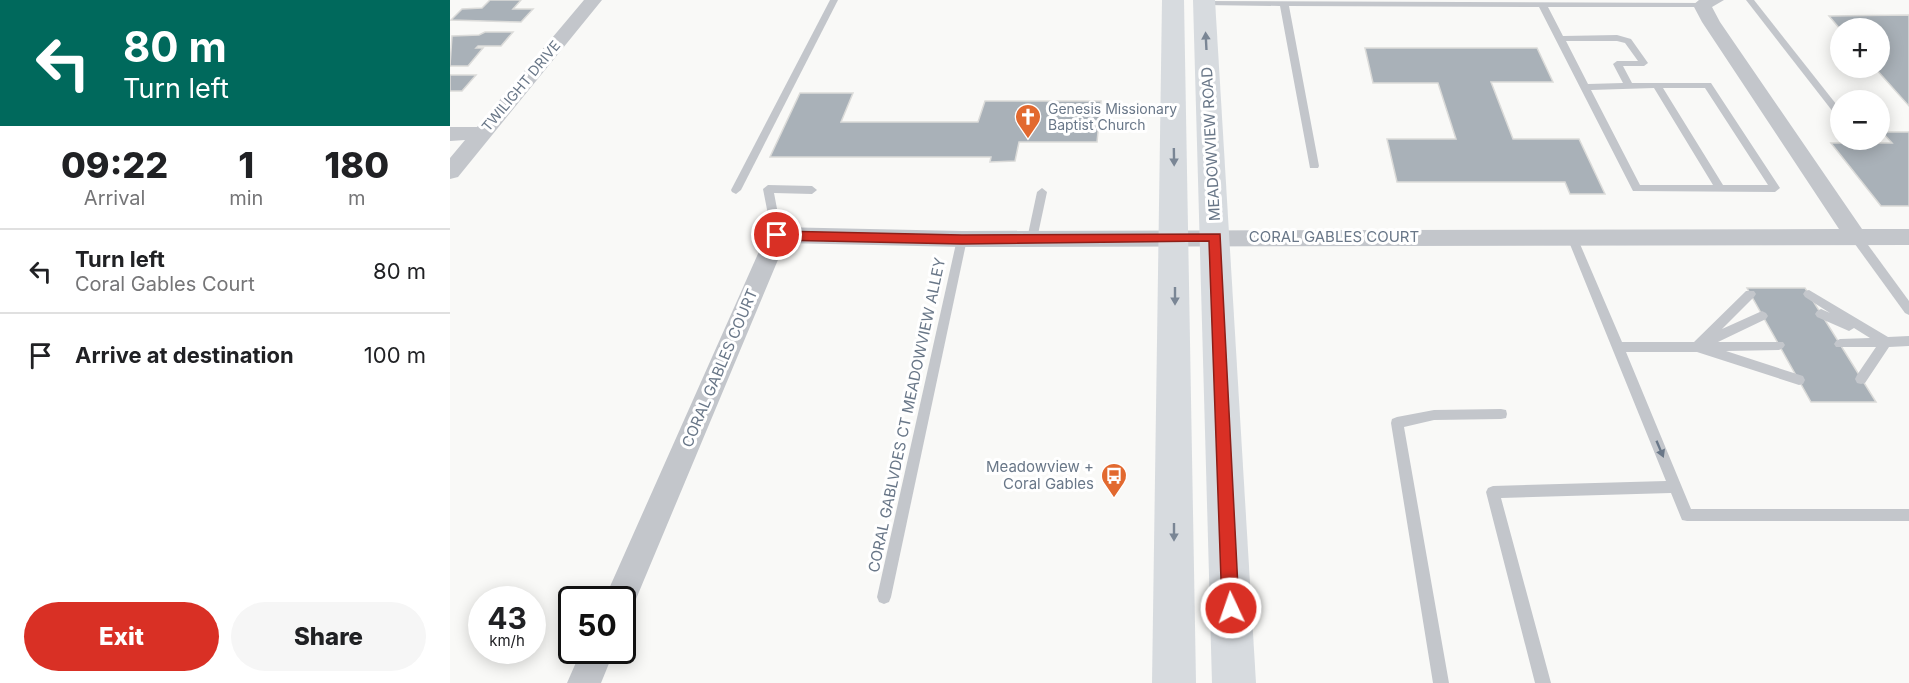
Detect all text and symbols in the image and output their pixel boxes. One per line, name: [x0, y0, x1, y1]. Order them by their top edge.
map controls: [1830, 18, 1890, 150]
button: +: [1830, 18, 1890, 78]
text: 80 m: [123, 21, 227, 72]
icon: left: [24, 24, 102, 102]
one-way arrow: [1201, 32, 1210, 51]
street label: TWILIGHT DRIVE: [478, 37, 563, 134]
street label: MEADOWVIEW ROAD: [1197, 67, 1224, 222]
text: Turn left: [123, 72, 229, 105]
button: −: [1830, 90, 1890, 150]
place label: Genesis Missionary Baptist Church: [1048, 100, 1177, 133]
church icon: Genesis Missionary Baptist Church: [1013, 102, 1043, 140]
text: 09:22: [61, 143, 168, 187]
text: 1: [238, 143, 254, 187]
text: 180: [324, 143, 389, 187]
one-way arrow: [1169, 147, 1179, 166]
text: Arrival: [84, 186, 145, 210]
text: min: [229, 186, 263, 210]
text: m: [348, 186, 365, 210]
pin: [751, 209, 802, 260]
icon: arrive: [760, 218, 793, 251]
street label: CORAL GABLES COURT: [1249, 227, 1419, 246]
text: Turn left: [75, 246, 165, 272]
icon: left: [24, 255, 57, 288]
street label: CORAL GABLVDES CT MEADOWVIEW ALLEY: [864, 256, 949, 574]
text: 80 m: [373, 258, 426, 284]
text: Coral Gables Court: [75, 272, 255, 296]
street label: CORAL GABLES COURT: [678, 286, 762, 450]
one-way arrow: [1170, 286, 1180, 305]
icon: arrive: [24, 339, 57, 372]
text: Arrive at destination: [75, 342, 294, 368]
text: 100 m: [364, 342, 426, 368]
one-way arrow: [1656, 440, 1665, 458]
place label: Meadowview + Coral Gables: [986, 457, 1094, 493]
bus stop icon: Meadowview + Coral Gables: [1099, 461, 1129, 499]
one-way arrow: [1169, 523, 1179, 542]
position arrow: [1199, 576, 1263, 640]
speed limit sign: 50: [558, 586, 636, 664]
text: 43: [487, 600, 527, 636]
button: Exit: [24, 602, 219, 671]
button: Share: [231, 602, 426, 671]
text: km/h: [489, 631, 525, 650]

